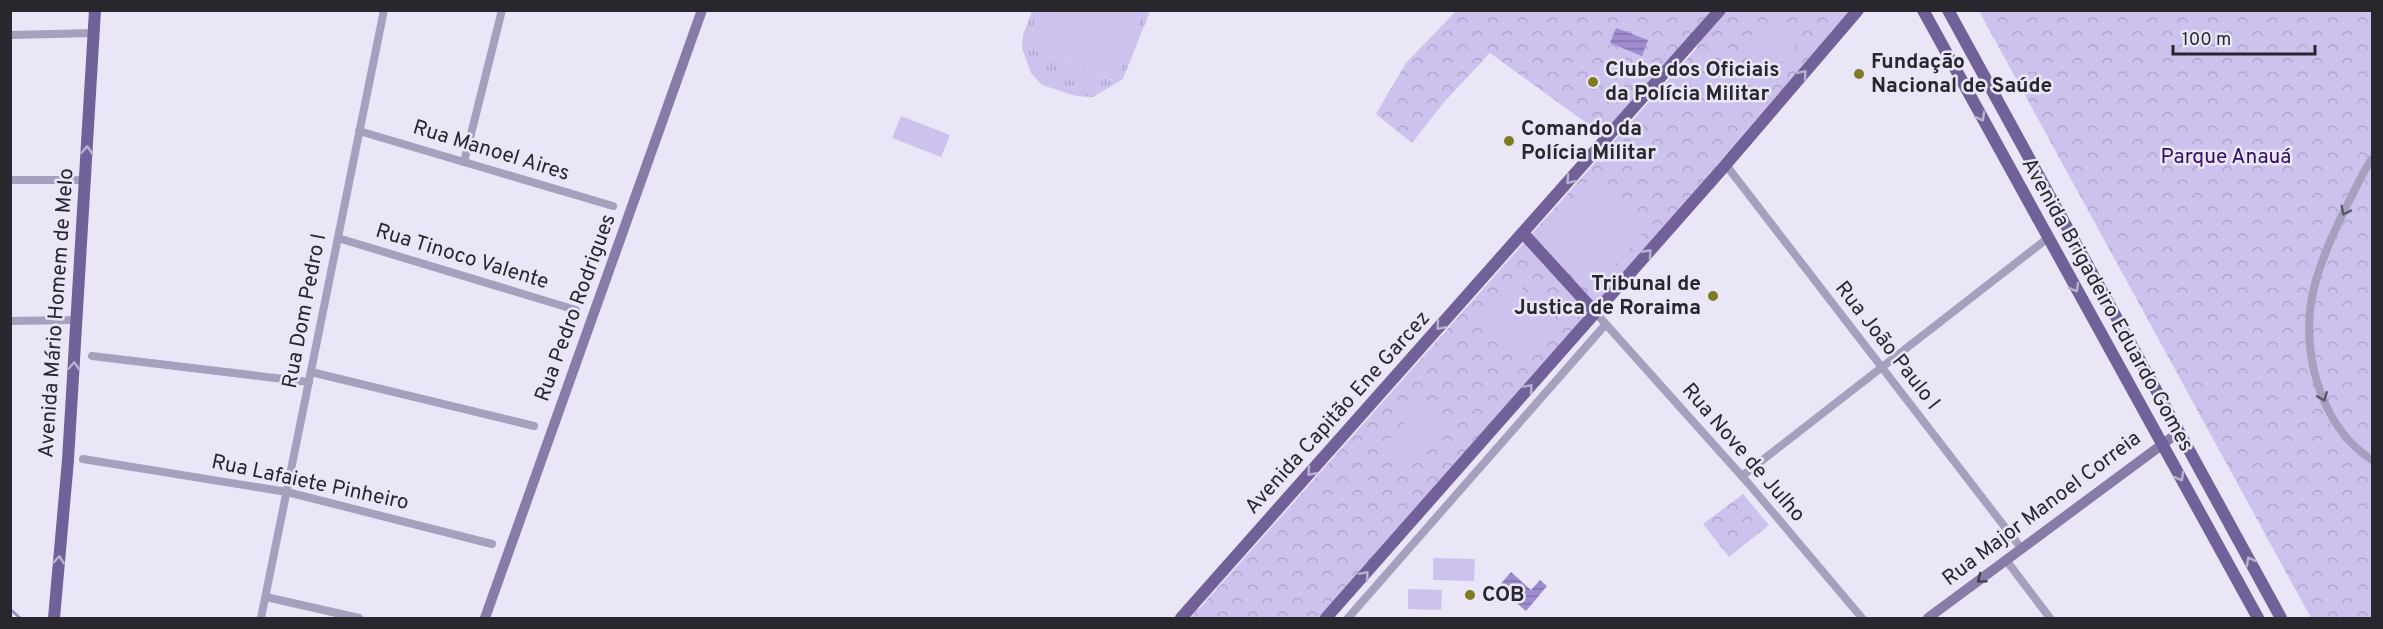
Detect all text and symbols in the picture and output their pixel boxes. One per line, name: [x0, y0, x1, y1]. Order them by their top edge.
scale bar: [2173, 18, 2316, 56]
text: 100 m: [2182, 29, 2231, 52]
place label: Fundação Nacional de Saúde: [1871, 49, 2052, 100]
place label: Clube dos Oficiais da Polícia Militar: [1605, 57, 1780, 108]
marker: Fundação Nacional de Saúde: [1852, 67, 1866, 81]
one-way arrow: [1796, 70, 1807, 81]
marker: Clube dos Oficiais da Polícia Militar: [1586, 75, 1600, 89]
one-way arrow: [1974, 111, 1985, 121]
street label: Rua Manoel Aires: [409, 114, 573, 188]
place label: Comando da Polícia Militar: [1521, 116, 1656, 167]
marker: Comando da Polícia Militar: [1502, 134, 1516, 148]
park label: Parque Anauá: [2161, 144, 2291, 171]
one-way arrow: [80, 146, 93, 155]
street label: Avenida Brigadeiro Eduardo Gomes: [2015, 153, 2199, 457]
street label: Avenida Mário Homem de Melo: [33, 167, 81, 459]
one-way arrow: [1566, 173, 1577, 184]
one-way arrow: [2340, 204, 2352, 215]
street label: Rua Pedro Rodrigues: [529, 210, 623, 406]
street label: Rua Tinoco Valente: [372, 218, 552, 296]
street label: Rua Dom Pedro I: [277, 231, 333, 391]
one-way arrow: [1641, 249, 1652, 260]
place label: Tribunal de Justica de Roraima: [1514, 271, 1701, 322]
street label: Rua João Paulo I: [1828, 276, 1946, 416]
one-way arrow: [2068, 282, 2079, 292]
marker: Tribunal de Justica de Roraima: [1706, 289, 1720, 303]
street label: Avenida Capitão Ene Garcez: [1239, 306, 1437, 520]
one-way arrow: [1436, 319, 1447, 330]
one-way arrow: [68, 361, 81, 370]
street label: Rua Nove de Julho: [1675, 378, 1811, 528]
one-way arrow: [1522, 384, 1533, 395]
one-way arrow: [2316, 391, 2328, 402]
street label: Rua Major Manoel Correia: [1937, 425, 2147, 593]
street label: Rua Lafaiete Pinheiro: [209, 449, 411, 517]
one-way arrow: [1307, 465, 1318, 476]
one-way arrow: [2173, 471, 2184, 481]
one-way arrow: [53, 556, 66, 565]
one-way arrow: [2246, 557, 2257, 567]
one-way arrow: [1358, 571, 1369, 582]
one-way arrow: [1976, 572, 1987, 583]
place label: COB: [1482, 582, 1525, 609]
marker: COB: [1463, 588, 1477, 602]

